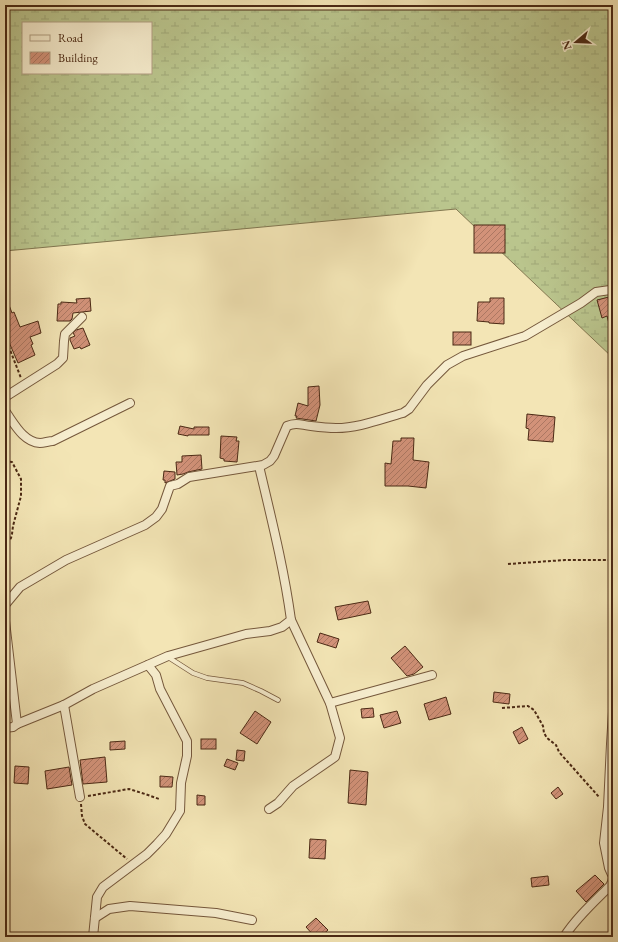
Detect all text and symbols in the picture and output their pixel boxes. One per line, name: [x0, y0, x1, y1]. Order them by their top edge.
legend: [22, 22, 152, 74]
north arrow: [556, 22, 596, 62]
text: Road: [58, 30, 84, 46]
text: N: [558, 39, 575, 52]
text: Building: [58, 50, 99, 66]

